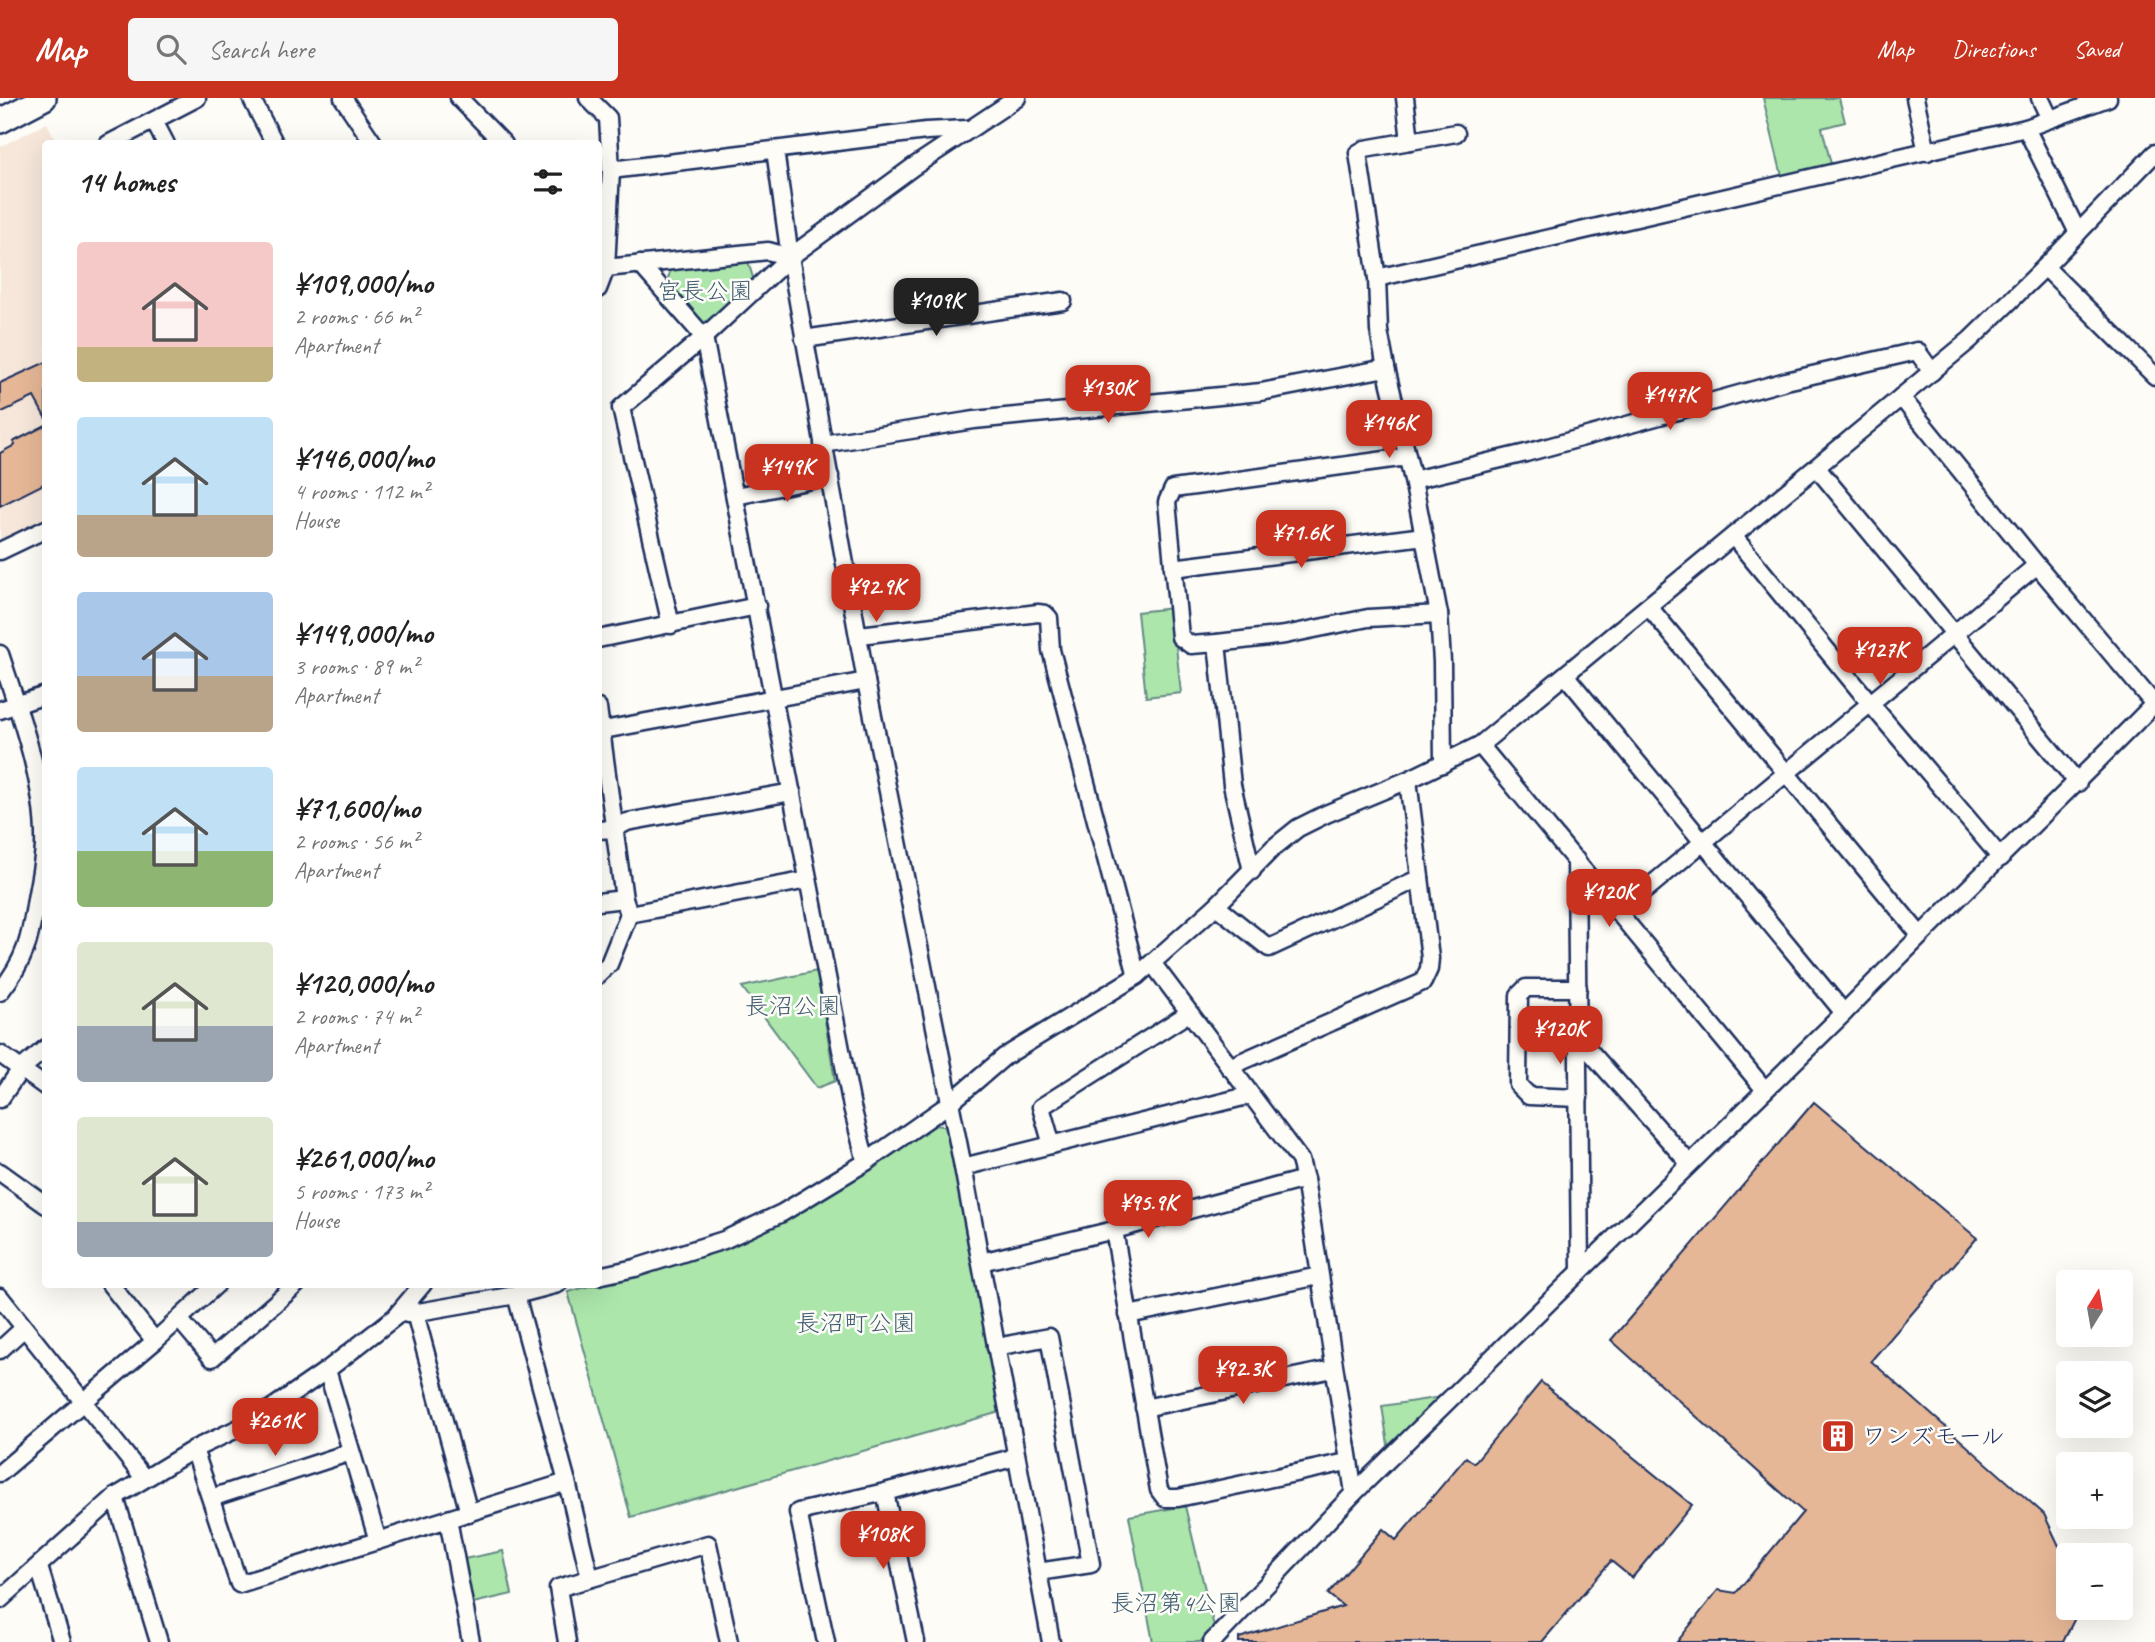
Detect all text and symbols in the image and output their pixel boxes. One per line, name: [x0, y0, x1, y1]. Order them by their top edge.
search box: [128, 18, 618, 81]
text: Map: [35, 28, 86, 70]
icon: search: [152, 30, 190, 68]
text: Search here: [208, 33, 314, 66]
text: Map: [1877, 34, 1914, 64]
text: Directions: [1952, 34, 2035, 64]
text: Saved: [2073, 34, 2120, 64]
text: 14 homes: [77, 163, 175, 201]
icon: filters: [529, 163, 567, 201]
text: ¥109,000/mo: [294, 264, 433, 302]
icon: home: [133, 270, 217, 354]
park label: 宮長公園: [657, 276, 753, 306]
pin: ¥109K: [887, 278, 985, 338]
text: ¥109K: [910, 286, 962, 315]
text: 2 rooms · 66 m²: [294, 302, 418, 331]
text: Apartment: [294, 331, 379, 360]
pin: ¥130K: [1059, 366, 1157, 425]
pin: ¥147K: [1621, 372, 1719, 432]
text: ¥130K: [1081, 373, 1135, 402]
text: ¥147K: [1644, 380, 1697, 409]
pin: ¥146K: [1340, 400, 1438, 460]
text: ¥146K: [1362, 408, 1416, 437]
text: ¥146,000/mo: [294, 439, 434, 477]
pin: ¥149K: [738, 444, 836, 504]
icon: home: [133, 445, 217, 529]
text: ¥149K: [761, 452, 813, 481]
text: 4 rooms · 112 m²: [294, 477, 429, 506]
text: House: [294, 506, 339, 535]
pin: ¥71.6K: [1244, 510, 1358, 570]
text: ¥71.6K: [1272, 518, 1330, 547]
pin: ¥92.9K: [819, 564, 933, 624]
text: ¥92.9K: [847, 572, 905, 601]
text: ¥149,000/mo: [294, 614, 433, 652]
icon: home: [133, 620, 217, 704]
pin: ¥127K: [1831, 628, 1929, 687]
text: ¥127K: [1854, 635, 1907, 664]
text: 3 rooms · 89 m²: [294, 652, 418, 681]
text: Apartment: [294, 681, 379, 710]
text: ¥71,600/mo: [294, 789, 420, 827]
icon: home: [133, 795, 217, 879]
text: 2 rooms · 56 m²: [294, 827, 418, 856]
text: Apartment: [294, 856, 379, 885]
pin: ¥120K: [1560, 870, 1658, 929]
text: ¥120K: [1582, 877, 1636, 906]
text: ¥120,000/mo: [294, 964, 433, 1002]
icon: home: [133, 970, 217, 1054]
park label: 長沼公園: [745, 991, 841, 1021]
text: 2 rooms · 74 m²: [294, 1002, 418, 1031]
pin: ¥120K: [1511, 1006, 1609, 1066]
text: ¥120K: [1533, 1014, 1587, 1043]
text: Apartment: [294, 1031, 379, 1060]
text: ¥261,000/mo: [294, 1139, 434, 1177]
icon: home: [133, 1145, 217, 1229]
text: 5 rooms · 173 m²: [294, 1177, 429, 1206]
pin: ¥95.9K: [1091, 1180, 1205, 1240]
text: ¥95.9K: [1120, 1188, 1176, 1217]
text: House: [294, 1206, 339, 1235]
north arrow: [2056, 1270, 2133, 1348]
map controls: [2056, 1270, 2133, 1620]
park label: 長沼町公園: [796, 1308, 916, 1338]
pin: ¥92.3K: [1186, 1346, 1300, 1406]
text: ¥92.3K: [1214, 1354, 1272, 1383]
button: layers: [2056, 1361, 2133, 1438]
pin: ¥261K: [226, 1398, 324, 1458]
text: ¥261K: [248, 1406, 302, 1435]
building icon: ワンズモール: [1819, 1417, 1857, 1455]
place label: ワンズモール: [1862, 1421, 2005, 1451]
button: +: [2056, 1452, 2133, 1529]
pin: ¥108K: [834, 1512, 932, 1571]
text: ¥108K: [856, 1519, 910, 1548]
button: −: [2056, 1543, 2133, 1620]
park label: 長沼第4公園: [1111, 1588, 1241, 1618]

